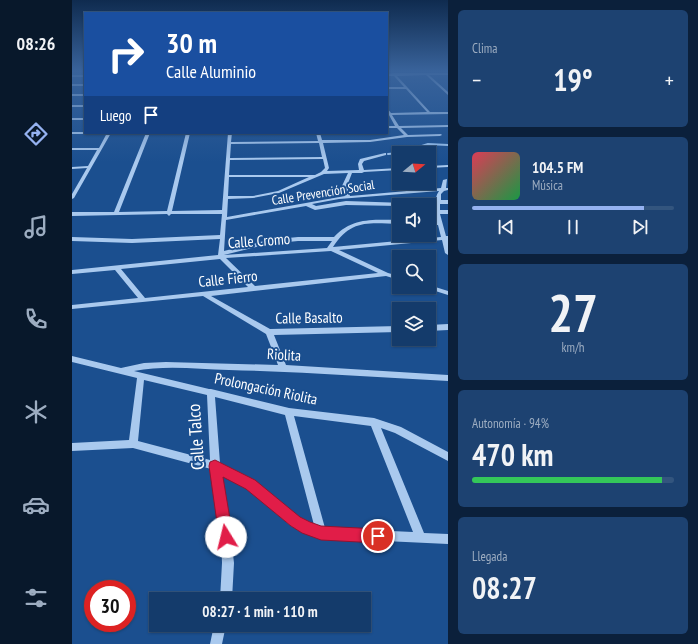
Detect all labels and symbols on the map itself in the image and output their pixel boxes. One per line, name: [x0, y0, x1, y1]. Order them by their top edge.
north arrow: [392, 146, 436, 190]
street label: Calle Prevención Social: [270, 176, 376, 209]
street label: Calle Cromo: [227, 229, 291, 252]
street label: Calle Fierro: [197, 266, 258, 291]
street label: Calle Basalto: [275, 307, 343, 328]
street label: Riolita: [267, 344, 301, 365]
street label: Prolongación Riolita: [213, 368, 319, 409]
street label: Calle Talco: [182, 403, 209, 471]
position arrow: [205, 516, 247, 558]
pin: [361, 519, 395, 553]
speed limit sign: 30: [84, 580, 136, 632]

